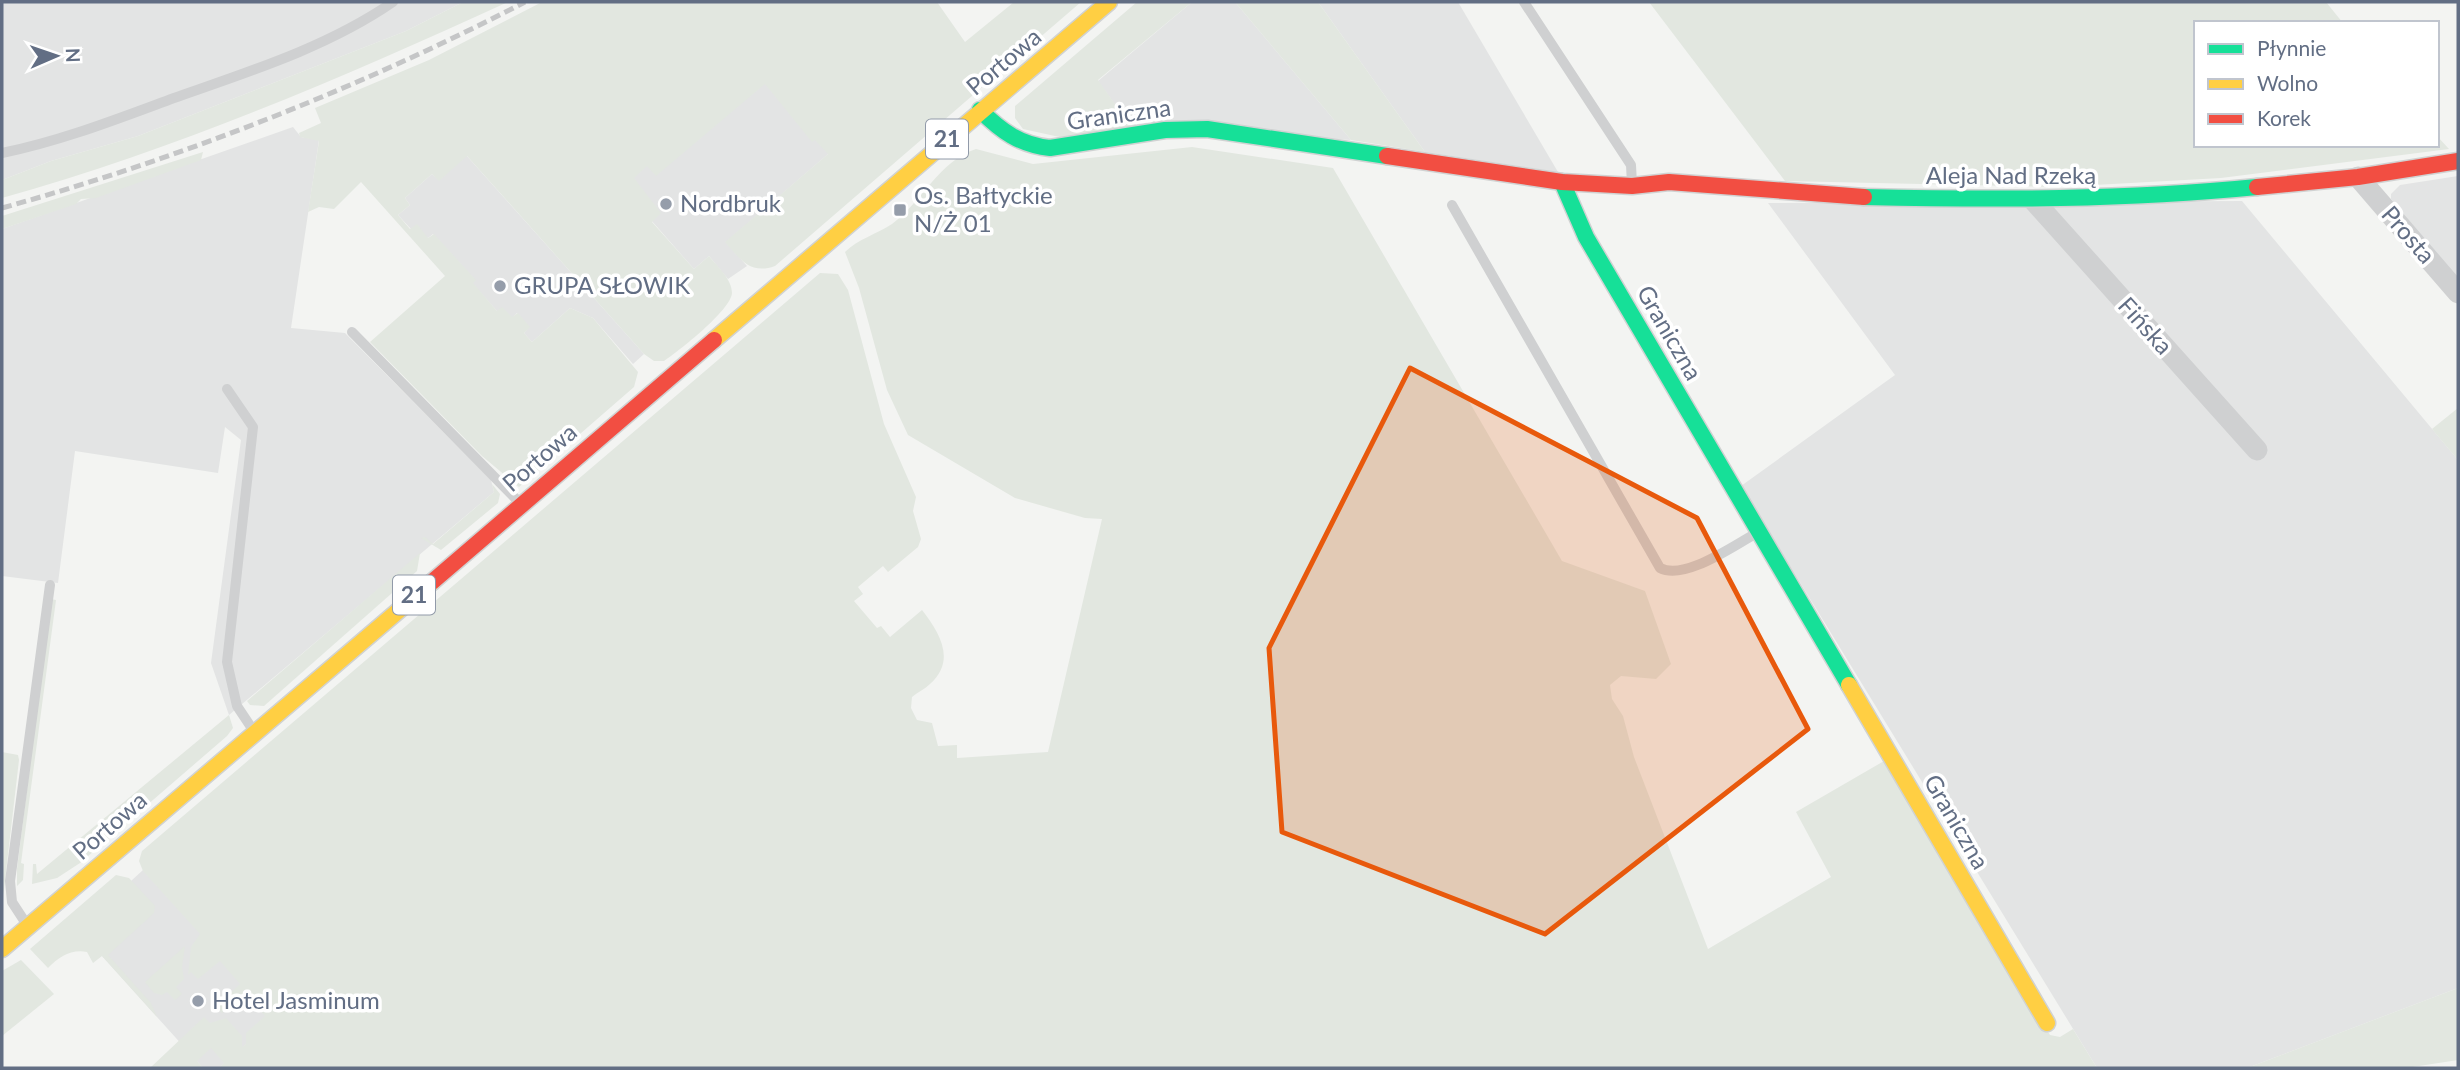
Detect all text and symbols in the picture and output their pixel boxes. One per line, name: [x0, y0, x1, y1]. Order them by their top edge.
north arrow: [21, 21, 91, 91]
street label: Portowa: [960, 21, 1046, 100]
legend: [2194, 21, 2439, 147]
text: Płynnie: [2257, 35, 2326, 60]
text: N: [62, 48, 85, 63]
text: Wolno: [2257, 70, 2318, 95]
street label: Graniczna: [1065, 92, 1173, 135]
text: Korek: [2257, 105, 2311, 130]
road number: 21: [926, 120, 968, 158]
street label: Aleja Nad Rzeką: [1926, 160, 2096, 189]
place label: Os. Bałtyckie N/Ż 01: [914, 180, 1053, 237]
place label: Nordbruk: [680, 188, 782, 217]
marker: Nordbruk: [658, 196, 674, 212]
street label: Prosta: [2376, 199, 2442, 269]
marker: Os. Bałtyckie N/Ż 01: [892, 202, 908, 218]
place label: GRUPA SŁOWIK: [514, 270, 690, 299]
marker: GRUPA SŁOWIK: [492, 278, 508, 294]
street label: Graniczna: [1632, 280, 1709, 385]
street label: Fińska: [2113, 290, 2179, 360]
street label: Portowa: [496, 417, 582, 497]
road number: 21: [393, 576, 435, 614]
street label: Graniczna: [1919, 769, 1996, 874]
street label: Portowa: [66, 785, 152, 865]
place label: Hotel Jasminum: [212, 985, 380, 1014]
marker: Hotel Jasminum: [190, 993, 206, 1009]

